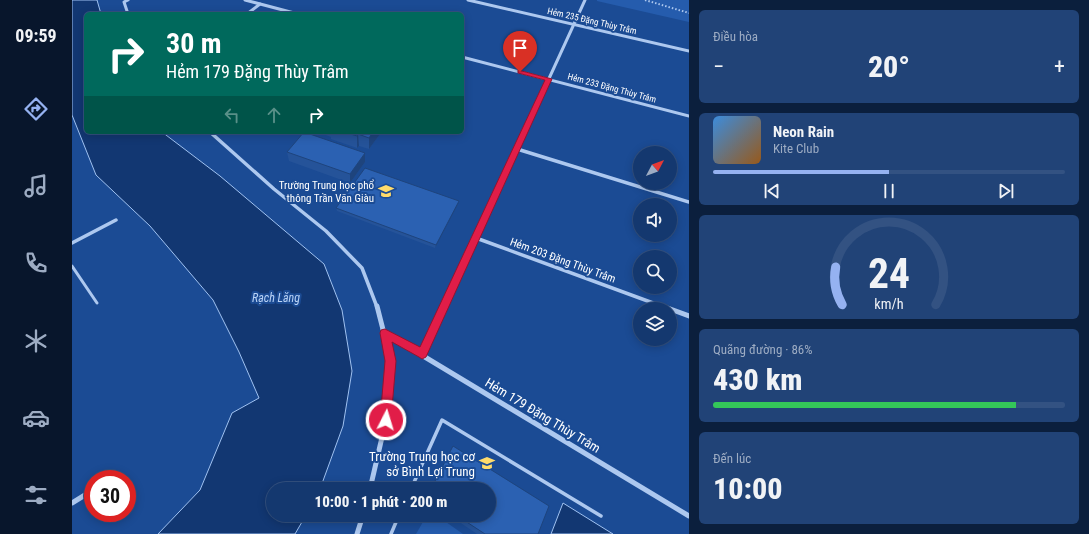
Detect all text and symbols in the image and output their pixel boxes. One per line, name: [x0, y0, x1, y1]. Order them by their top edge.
street label: Hẻm 235 Đặng Thùy Trâm: [546, 6, 638, 36]
text: 09:59: [15, 25, 57, 46]
text: 30 m: [166, 27, 222, 60]
icon: right: [100, 28, 152, 80]
text: Điều hòa: [713, 29, 758, 44]
pin: [503, 31, 537, 72]
icon: arrive: [509, 37, 531, 59]
text: 20°: [868, 49, 910, 84]
text: −: [713, 54, 724, 79]
text: +: [1054, 54, 1065, 79]
text: Hẻm 179 Đặng Thùy Trâm: [166, 61, 349, 82]
street label: Hẻm 233 Đặng Thùy Trâm: [567, 71, 658, 105]
icon: directions: [22, 95, 50, 123]
icon: left: [221, 104, 243, 126]
icon: ahead: [263, 104, 285, 126]
icon: right: [305, 104, 327, 126]
text: Neon Rain: [773, 123, 834, 141]
text: Kite Club: [773, 141, 819, 156]
north arrow: [633, 146, 677, 190]
map controls: [633, 146, 677, 346]
icon: music: [22, 172, 50, 200]
place label: Trường Trung học phổ thông Trần Văn Giàu: [279, 179, 374, 205]
icon: previous: [761, 180, 783, 202]
icon: pause: [878, 180, 900, 202]
icon: next: [995, 180, 1017, 202]
school or university icon: Trường Trung học phổ thông Trần Văn Giàu: [377, 182, 395, 200]
button: sound: [633, 198, 677, 242]
street label: Hẻm 203 Đặng Thùy Trâm: [508, 235, 618, 286]
icon: phone: [22, 249, 50, 277]
text: 24: [868, 249, 910, 298]
button: search: [633, 250, 677, 294]
water label: Rạch Lăng: [252, 291, 300, 305]
text: km/h: [874, 296, 904, 312]
button: layers: [633, 302, 677, 346]
icon: climate: [22, 327, 50, 355]
text: Quãng đường · 86%: [713, 342, 813, 357]
text: 430 km: [713, 362, 802, 397]
street label: Hẻm 179 Đặng Thùy Trâm: [482, 375, 603, 456]
position arrow: [365, 399, 407, 441]
icon: car: [22, 404, 50, 432]
place label: Trường Trung học cơ sở Bình Lợi Trung: [369, 449, 475, 479]
text: Đến lúc: [713, 451, 751, 466]
school or university icon: Trường Trung học cơ sở Bình Lợi Trung: [478, 454, 496, 472]
speed limit sign: 30: [84, 470, 136, 522]
text: 10:00: [713, 471, 782, 506]
icon: filters: [22, 481, 50, 509]
text: 10:00 · 1 phút · 200 m: [315, 493, 447, 511]

